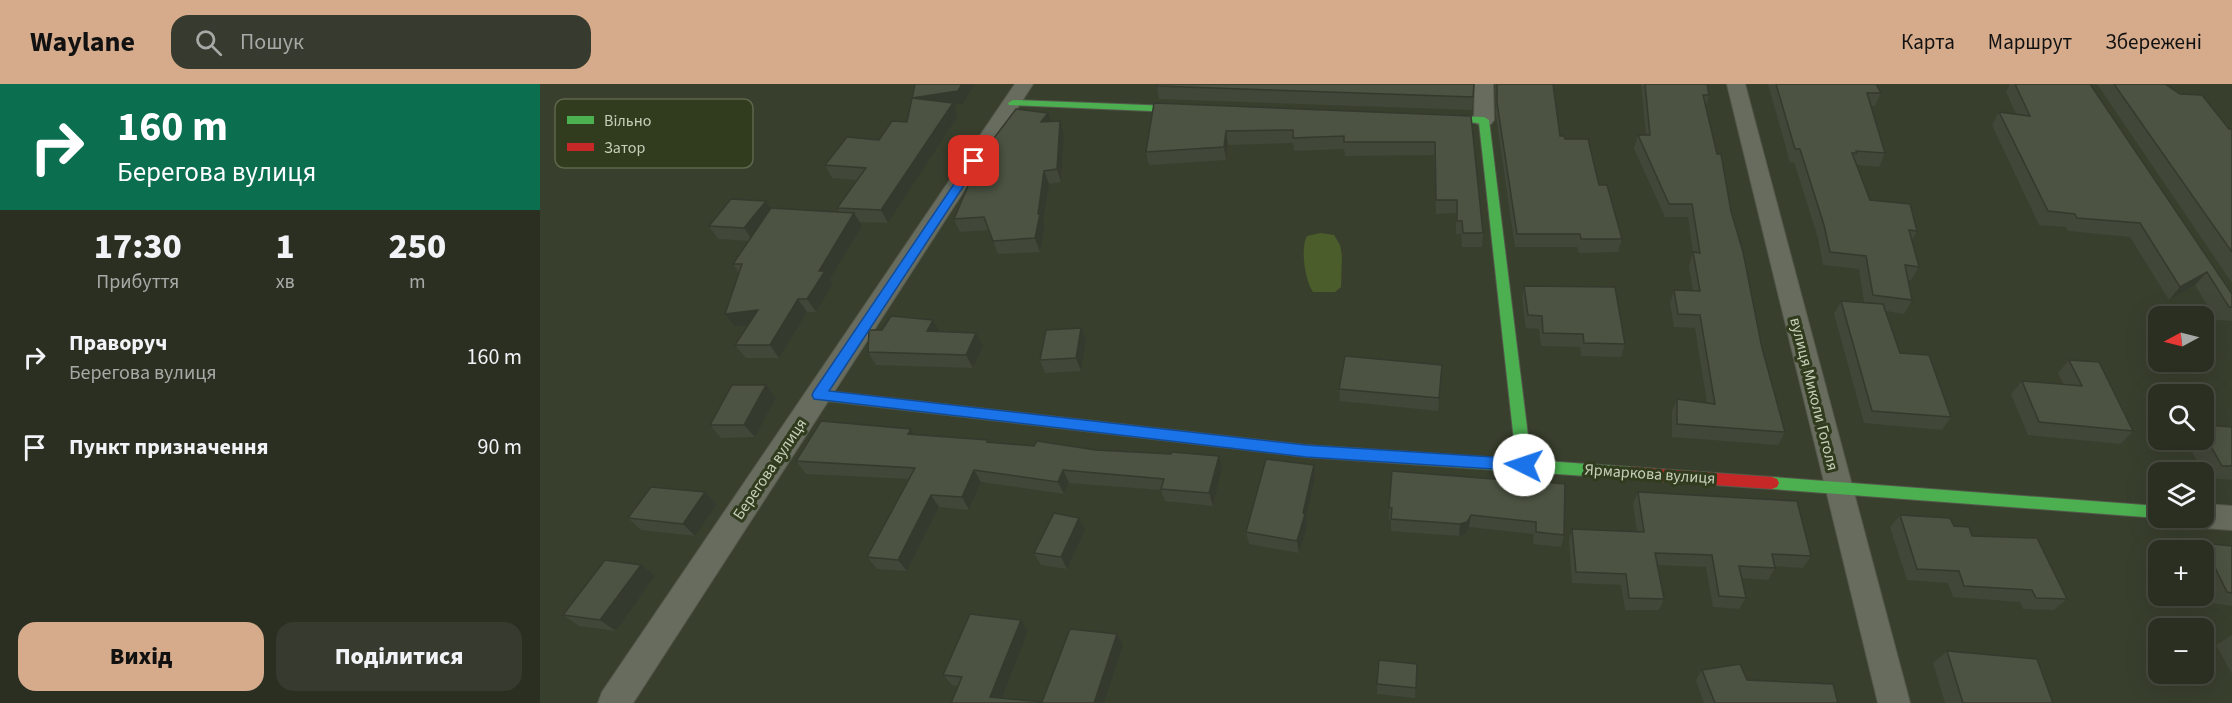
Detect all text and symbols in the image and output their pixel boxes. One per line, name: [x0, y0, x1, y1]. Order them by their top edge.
search box: [171, 15, 591, 69]
text: Waylane: [30, 22, 135, 62]
icon: search: [192, 26, 225, 59]
text: Пошук: [240, 26, 304, 58]
text: Карта: [1901, 27, 1955, 57]
text: Маршрут: [1988, 27, 2072, 57]
text: Збережені: [2105, 27, 2202, 57]
text: 160 m: [117, 97, 228, 157]
legend: [555, 99, 753, 168]
icon: right: [18, 108, 96, 186]
text: Вільно: [604, 110, 651, 132]
pin: [948, 135, 999, 186]
text: Затор: [604, 137, 645, 159]
icon: arrive: [957, 144, 990, 177]
text: Берегова вулиця: [117, 153, 316, 192]
text: 17:30: [94, 221, 182, 272]
text: 1: [276, 221, 295, 272]
text: 250: [389, 221, 446, 272]
text: Прибуття: [96, 268, 179, 296]
text: хв: [276, 268, 295, 296]
text: m: [409, 268, 426, 296]
north arrow: [2148, 306, 2214, 372]
map controls: [2148, 306, 2214, 684]
street label: вулиця Миколи Гоголя: [1784, 315, 1844, 473]
text: Праворуч: [69, 327, 167, 359]
icon: right: [18, 341, 51, 374]
text: 160 m: [467, 341, 522, 373]
text: Берегова вулиця: [69, 359, 217, 387]
button: search: [2148, 384, 2214, 450]
street label: Берегова вулиця: [728, 414, 812, 524]
icon: arrive: [18, 431, 51, 464]
text: Пункт призначення: [69, 431, 269, 463]
text: 90 m: [477, 431, 522, 463]
position arrow: [1492, 433, 1556, 497]
street label: Ярмаркова вулиця: [1584, 458, 1716, 490]
button: layers: [2148, 462, 2214, 528]
button: +: [2148, 540, 2214, 606]
button: −: [2148, 618, 2214, 684]
button: Вихід: [18, 622, 264, 691]
button: Поділитися: [276, 622, 522, 691]

